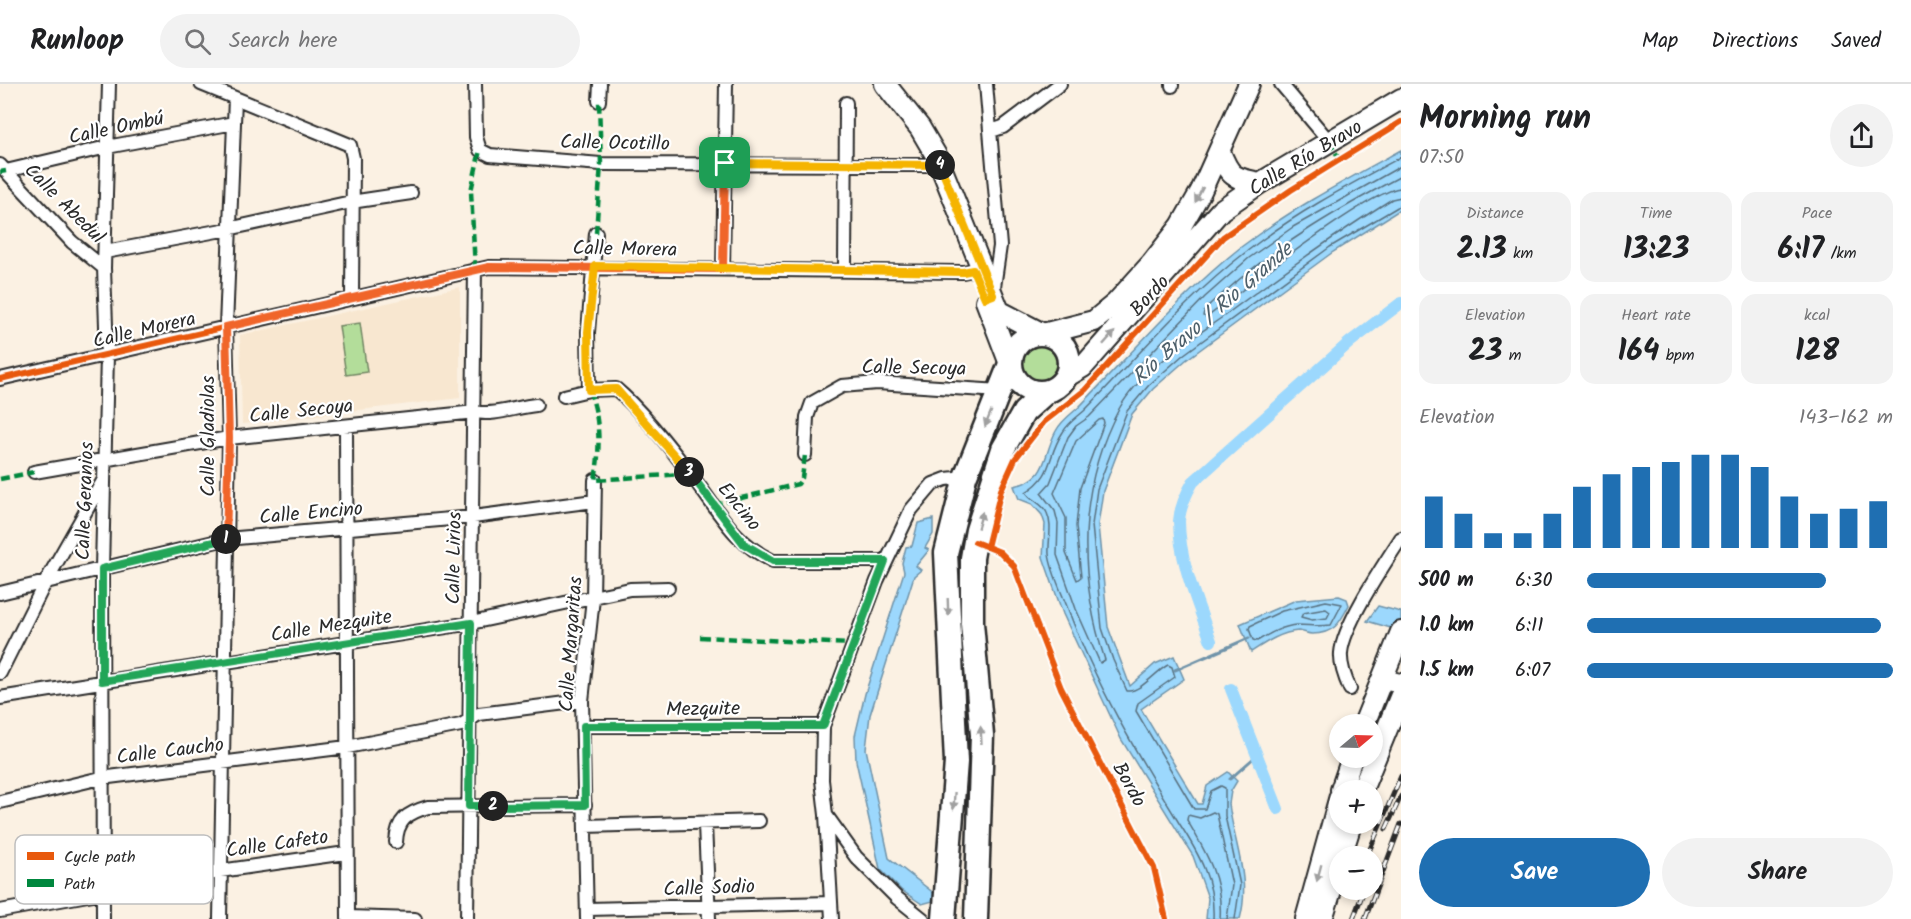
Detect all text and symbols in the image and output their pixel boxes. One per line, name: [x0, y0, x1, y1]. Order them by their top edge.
search box: [160, 14, 580, 68]
text: Runloop: [30, 19, 124, 64]
text: Search here: [229, 24, 337, 59]
icon: search: [181, 25, 214, 58]
text: Map: [1642, 25, 1678, 58]
text: Directions: [1711, 25, 1798, 58]
text: Saved: [1831, 25, 1881, 58]
text: Morning run: [1419, 93, 1591, 146]
street label: Calle Ombú: [66, 103, 167, 155]
button: share: [1830, 104, 1893, 167]
street label: Calle Río Bravo: [1243, 112, 1369, 205]
street label: Calle Ocotillo: [560, 127, 670, 161]
pin: [699, 137, 750, 188]
text: 07:50: [1419, 142, 1464, 174]
icon: arrive: [708, 146, 741, 179]
pin: 4: [925, 150, 955, 180]
text: 4: [936, 152, 944, 177]
street label: Calle Abedul: [15, 156, 112, 253]
one-way arrow: [1194, 186, 1204, 203]
text: Distance: [1466, 201, 1524, 226]
text: Time: [1640, 201, 1672, 226]
text: Pace: [1802, 201, 1832, 226]
text: 2.13: [1457, 226, 1507, 274]
text: 13:23: [1623, 226, 1689, 274]
text: 6:17: [1777, 226, 1824, 274]
street label: Calle Morera: [572, 233, 678, 267]
water label: Río Bravo / Rio Grande: [1125, 233, 1303, 393]
text: km: [1507, 241, 1533, 266]
text: /km: [1824, 241, 1857, 266]
street label: Bordo: [1123, 268, 1178, 325]
text: Elevation: [1465, 303, 1525, 328]
text: Heart rate: [1621, 303, 1691, 328]
text: kcal: [1804, 303, 1830, 328]
street label: Calle Morera: [90, 304, 199, 358]
text: 23: [1468, 328, 1502, 376]
text: 164: [1618, 328, 1659, 376]
text: 128: [1795, 328, 1839, 376]
one-way arrow: [1102, 331, 1115, 346]
text: m: [1502, 343, 1522, 368]
text: bpm: [1659, 343, 1694, 368]
street label: Calle Secoya: [861, 352, 967, 386]
street label: Calle Gladiolas: [193, 375, 225, 497]
street label: Calle Secoya: [248, 391, 355, 433]
text: Elevation: [1419, 402, 1495, 434]
text: 143–162 m: [1799, 402, 1893, 434]
one-way arrow: [983, 410, 993, 428]
street label: Calle Geranios: [68, 441, 104, 561]
pin: 3: [674, 457, 704, 487]
text: 3: [685, 459, 693, 484]
street label: Encino: [708, 476, 768, 539]
street label: Calle Encino: [258, 494, 364, 534]
street label: Calle Lirios: [438, 511, 472, 605]
one-way arrow: [976, 511, 985, 529]
pin: 1: [211, 524, 241, 554]
text: 1: [224, 526, 228, 551]
text: 500 m: [1419, 565, 1474, 597]
text: 6:30: [1515, 565, 1552, 597]
street label: Calle Margaritas: [551, 575, 593, 713]
one-way arrow: [944, 597, 953, 616]
street label: Calle Mezquite: [268, 602, 394, 652]
text: 1.0 km: [1419, 610, 1474, 642]
text: 6:11: [1515, 610, 1544, 642]
text: 1.5 km: [1419, 655, 1474, 687]
text: 6:07: [1515, 655, 1550, 687]
street label: Mezquite: [666, 693, 740, 727]
north arrow: [1329, 714, 1383, 768]
map controls: [1329, 714, 1383, 900]
one-way arrow: [977, 725, 986, 744]
street label: Calle Caucho: [115, 730, 226, 774]
street label: Bordo: [1103, 756, 1154, 813]
button: +: [1329, 780, 1383, 834]
pin: 2: [478, 791, 508, 821]
one-way arrow: [949, 792, 959, 811]
text: 2: [488, 793, 498, 818]
street label: Calle Cafeto: [224, 822, 330, 868]
legend: [15, 835, 213, 904]
button: Save: [1419, 838, 1650, 907]
button: Share: [1662, 838, 1893, 907]
text: Cycle path: [64, 845, 136, 870]
button: −: [1329, 846, 1383, 900]
one-way arrow: [1313, 864, 1323, 882]
street label: Calle Sodio: [663, 871, 755, 907]
text: Path: [64, 872, 95, 897]

